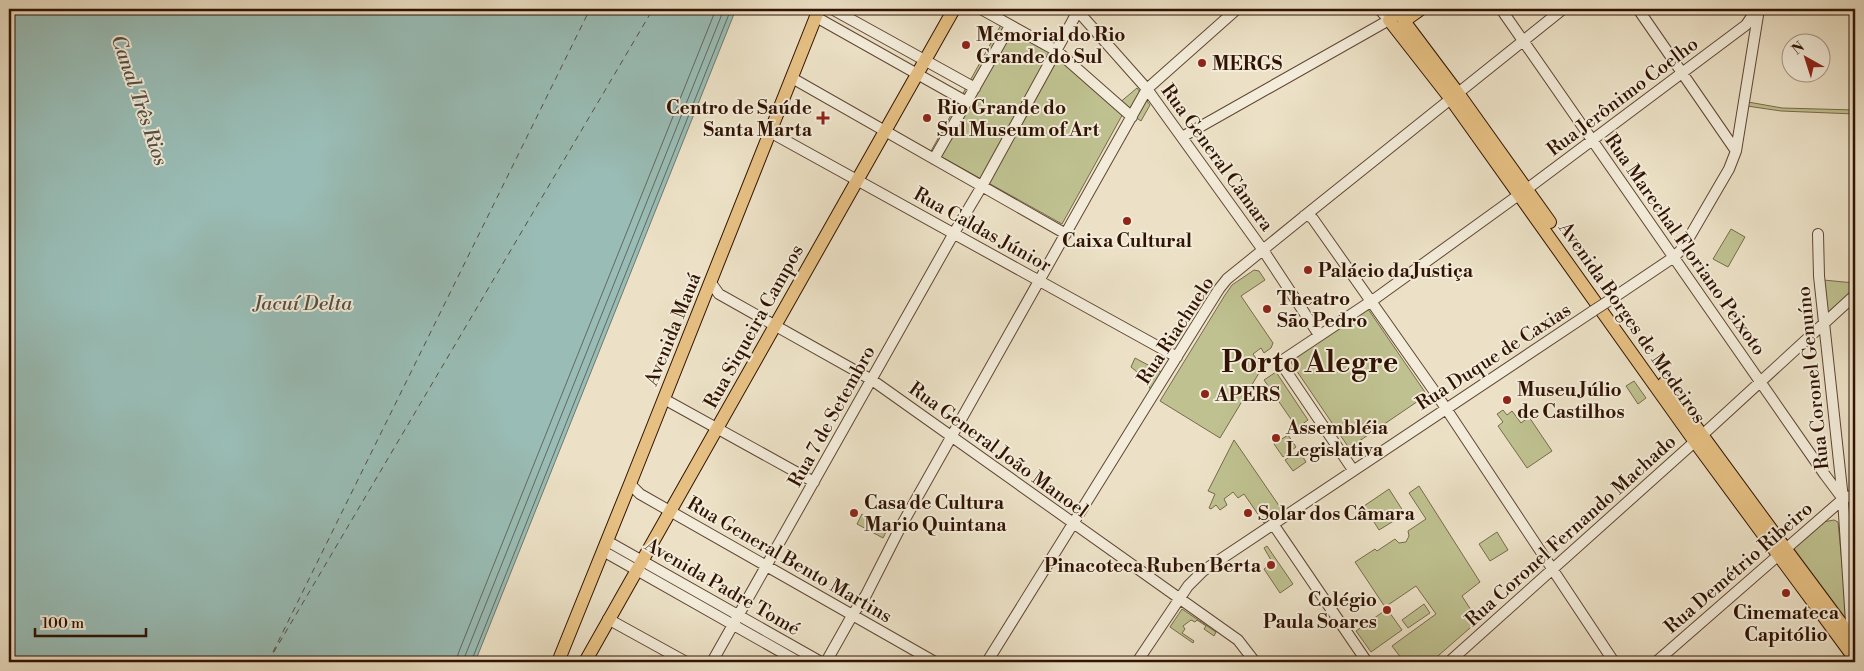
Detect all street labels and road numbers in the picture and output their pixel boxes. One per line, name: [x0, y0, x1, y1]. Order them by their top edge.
street label: Rua Jerônimo Coelho: [1542, 32, 1703, 162]
street label: Rua General Câmara: [1156, 79, 1279, 236]
street label: Rua Marechal Floriano Peixoto: [1599, 129, 1771, 360]
street label: Rua Caldas Júnior: [909, 182, 1056, 278]
street label: Avenida Borges de Medeiros: [1553, 216, 1711, 428]
street label: Rua Siqueira Campos: [699, 240, 809, 413]
street label: Avenida Mauá: [639, 269, 707, 390]
street label: Rua Riachuelo: [1132, 272, 1220, 389]
street label: Rua Coronel Genuíno: [1791, 285, 1835, 471]
street label: Rua Duque de Caxias: [1412, 298, 1576, 416]
street label: Rua 7 de Setembro: [783, 342, 881, 491]
street label: Rua General João Manoel: [904, 377, 1093, 523]
street label: Rua Coronel Fernando Machado: [1460, 430, 1681, 632]
street label: Rua General Bento Martins: [683, 491, 896, 628]
street label: Rua Demétrio Ribeiro: [1659, 497, 1818, 639]
street label: Avenida Padre Tomé: [640, 532, 804, 641]

